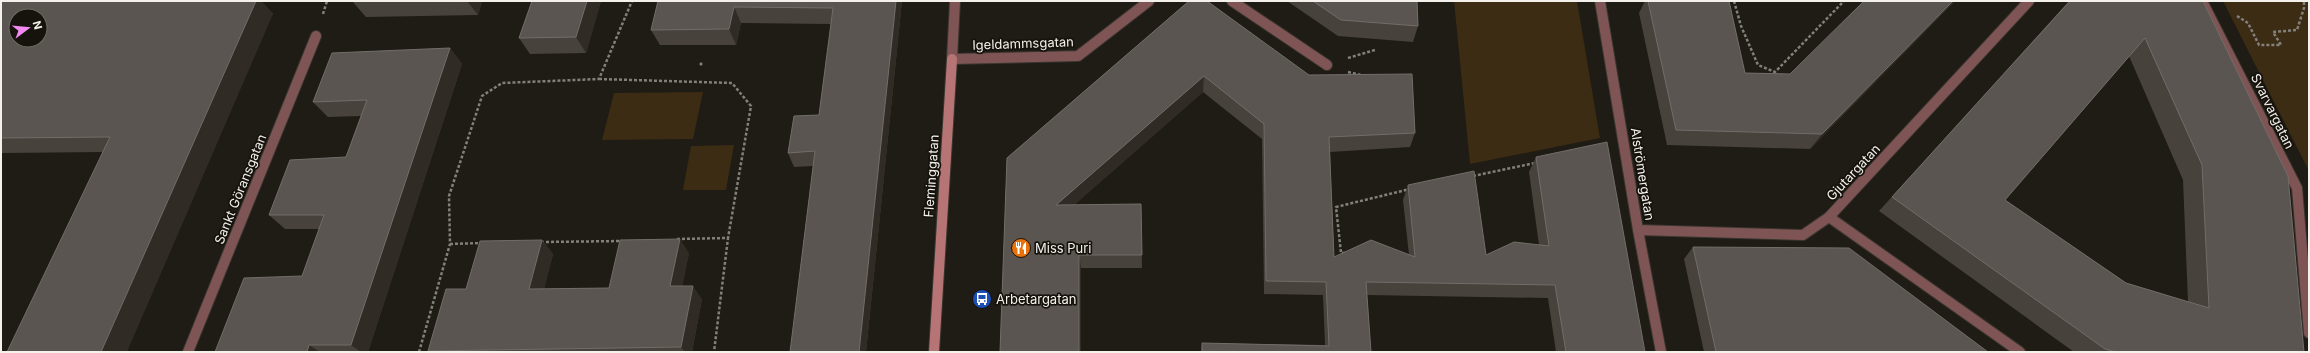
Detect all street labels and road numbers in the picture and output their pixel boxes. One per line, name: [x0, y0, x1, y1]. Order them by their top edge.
street label: Igeldammsgatan: [972, 33, 1074, 53]
street label: Svarvargatan: [2248, 71, 2298, 151]
street label: Alströmergatan: [1628, 126, 1658, 222]
street label: Sankt Göransgatan: [211, 132, 269, 246]
street label: Fleminggatan: [920, 134, 942, 218]
street label: Gjutargatan: [1823, 140, 1883, 204]

